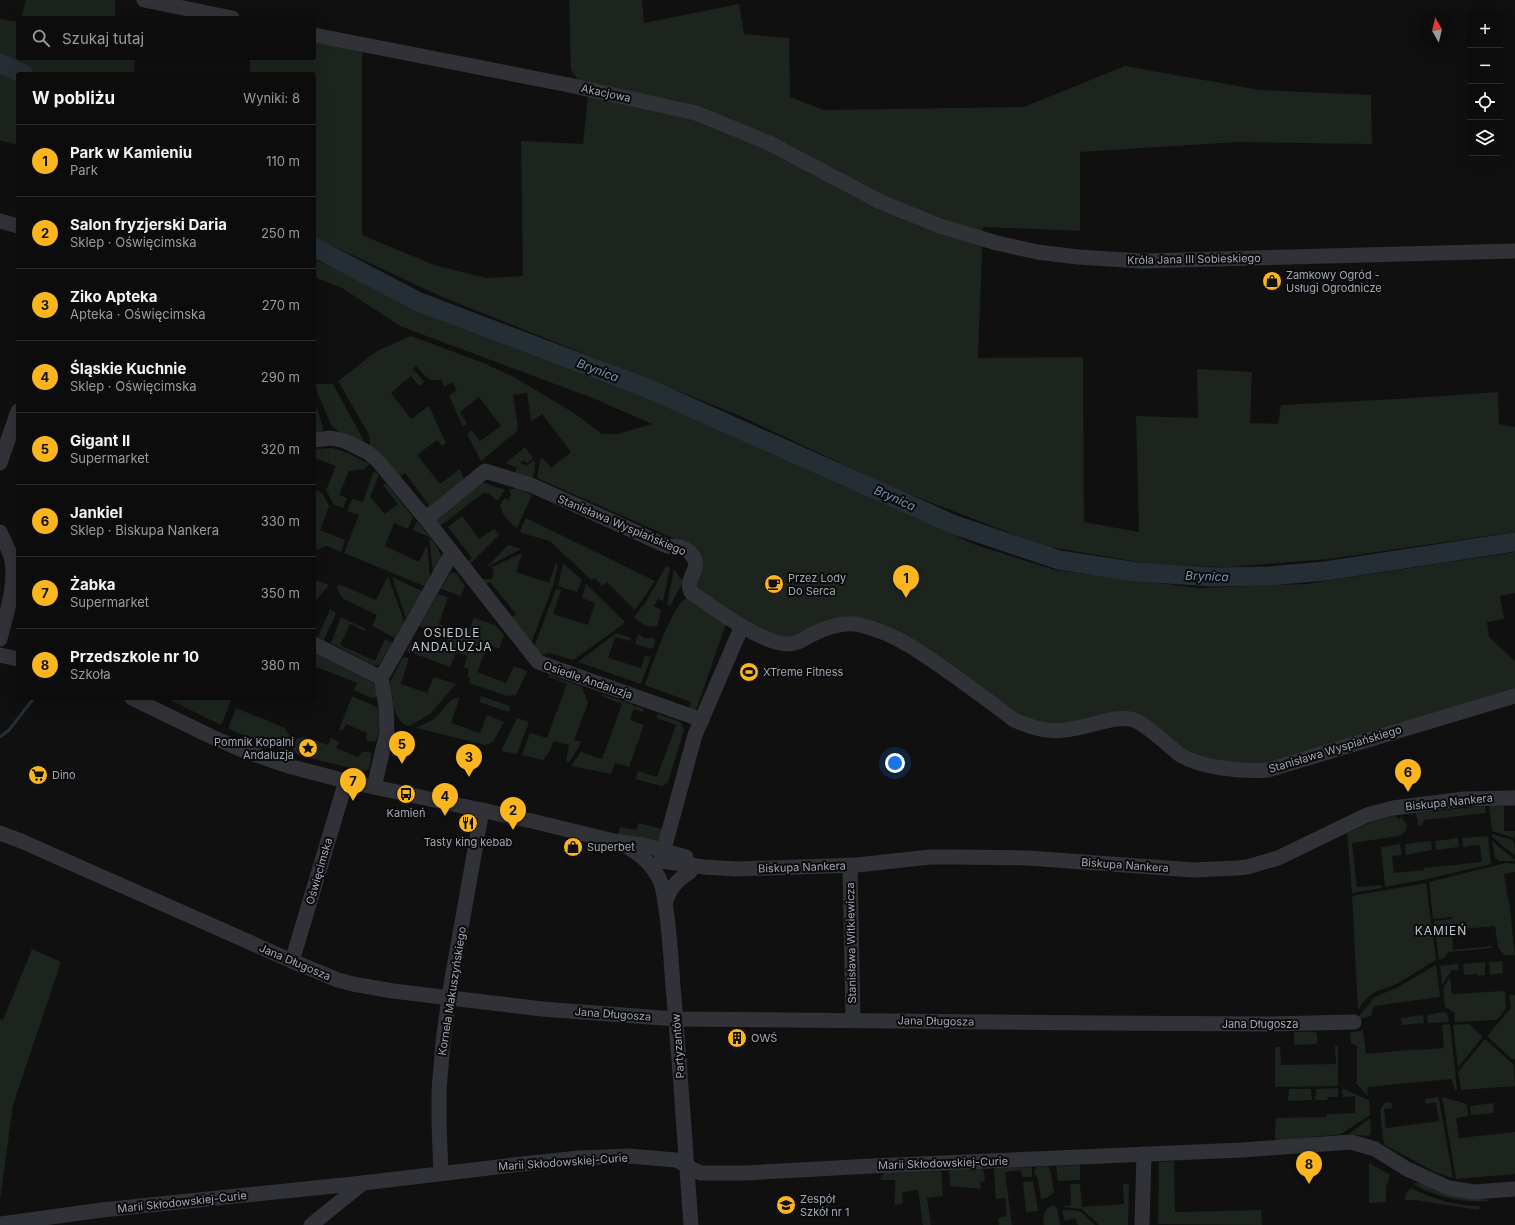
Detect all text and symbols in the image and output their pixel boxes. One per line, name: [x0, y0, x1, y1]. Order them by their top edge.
north arrow: [1419, 12, 1455, 48]
map controls: [1467, 12, 1503, 156]
button: +: [1467, 12, 1503, 48]
search box: [16, 16, 316, 60]
icon: search: [30, 27, 52, 49]
text: Szukaj tutaj: [62, 29, 144, 48]
button: −: [1467, 48, 1503, 84]
street label: Akacjowa: [580, 81, 632, 105]
button: locate: [1467, 84, 1503, 120]
text: W pobliżu: [32, 88, 115, 108]
text: Wyniki: 8: [243, 90, 300, 106]
button: layers: [1467, 120, 1503, 156]
text: Park w Kamieniu: [70, 143, 192, 162]
text: 1: [42, 153, 48, 169]
text: 110 m: [266, 153, 300, 169]
text: Park: [70, 162, 98, 178]
text: Salon fryzjerski Daria: [70, 215, 227, 234]
text: 2: [41, 225, 49, 241]
text: 250 m: [261, 225, 300, 241]
text: Sklep · Oświęcimska: [70, 234, 197, 250]
street label: Króla Jana III Sobieskiego: [1127, 251, 1261, 267]
place label: Zamkowy Ogród - Usługi Ogrodnicze: [1286, 268, 1382, 295]
shop icon: Zamkowy Ogród - Usługi Ogrodnicze: [1261, 270, 1283, 292]
text: Ziko Apteka: [70, 287, 158, 306]
text: 3: [41, 297, 49, 313]
text: 270 m: [262, 297, 300, 313]
text: Apteka · Oświęcimska: [70, 306, 206, 322]
water label: Brynica: [575, 355, 621, 385]
text: Śląskie Kuchnie: [70, 359, 186, 378]
text: 4: [41, 369, 49, 385]
text: 290 m: [261, 369, 300, 385]
text: Sklep · Oświęcimska: [70, 378, 197, 394]
text: Gigant II: [70, 431, 130, 450]
text: 5: [41, 441, 49, 457]
text: 320 m: [261, 441, 300, 457]
text: Supermarket: [70, 450, 149, 466]
water label: Brynica: [872, 482, 918, 514]
street label: Stanisława Wyspiańskiego: [556, 492, 689, 559]
text: Jankiel: [70, 503, 123, 522]
text: 6: [41, 513, 49, 529]
text: 330 m: [261, 513, 300, 529]
text: Sklep · Biskupa Nankera: [70, 522, 219, 538]
pin: 1: [893, 565, 919, 598]
water label: Brynica: [1185, 568, 1229, 584]
place label: Przez Lody Do Serca: [788, 571, 846, 598]
cafe icon: Przez Lody Do Serca: [763, 573, 785, 595]
text: Żabka: [70, 575, 116, 594]
text: 7: [41, 585, 49, 601]
text: 350 m: [261, 585, 300, 601]
text: Supermarket: [70, 594, 149, 610]
district label: OSIEDLE ANDALUZJA: [411, 625, 493, 654]
text: Przedszkole nr 10: [70, 647, 199, 666]
text: 8: [41, 657, 49, 673]
text: 380 m: [261, 657, 300, 673]
street label: Osiedle Andaluzja: [542, 658, 634, 702]
sports icon: XTreme Fitness: [738, 661, 760, 683]
place label: XTreme Fitness: [763, 665, 844, 679]
text: Szkoła: [70, 666, 111, 682]
street label: Stanisława Wyspiańskiego: [1267, 722, 1403, 776]
pin: 5: [389, 731, 415, 764]
place label: Pomnik Kopalni Andaluzja: [214, 735, 294, 762]
place icon: Pomnik Kopalni Andaluzja: [297, 737, 319, 759]
pin: 3: [456, 744, 482, 777]
your location: [885, 753, 905, 773]
pin: 6: [1395, 759, 1421, 792]
supermarket icon: Dino: [27, 764, 49, 786]
place label: Dino: [52, 768, 76, 782]
pin: 7: [340, 768, 366, 801]
bus stop icon: Kamień: [395, 783, 417, 805]
pin: 4: [432, 783, 458, 816]
street label: Biskupa Nankera: [1405, 790, 1493, 814]
pin: 2: [500, 797, 526, 830]
place label: Kamień: [387, 806, 425, 820]
restaurant icon: Tasty king kebab: [457, 812, 479, 834]
place label: Tasty king kebab: [424, 835, 512, 849]
street label: Oświęcimska: [303, 836, 335, 906]
shop icon: Superbet: [562, 836, 584, 858]
place label: Superbet: [587, 840, 635, 854]
street label: Biskupa Nankera: [1081, 855, 1169, 875]
street label: Biskupa Nankera: [758, 858, 846, 876]
street label: Stanisława Witkiewicza: [843, 882, 859, 1004]
district label: KAMIEŃ: [1415, 923, 1467, 938]
street label: Kornela Makuszyńskiego: [435, 925, 469, 1056]
street label: Jana Długosza: [257, 941, 333, 983]
street label: Jana Długosza: [574, 1004, 652, 1024]
street label: Partyzantów: [669, 1013, 687, 1079]
street label: Jana Długosza: [898, 1013, 974, 1029]
street label: Jana Długosza: [1222, 1017, 1298, 1031]
building icon: OWŚ: [726, 1027, 748, 1049]
place label: OWŚ: [751, 1031, 777, 1045]
street label: Marii Skłodowskiej-Curie: [498, 1150, 628, 1174]
pin: 8: [1296, 1151, 1322, 1184]
street label: Marii Skłodowskiej-Curie: [878, 1154, 1008, 1172]
street label: Marii Skłodowskiej-Curie: [117, 1188, 247, 1216]
place label: Zespół Szkół nr 1: [800, 1192, 849, 1219]
school or university icon: Zespół Szkół nr 1: [775, 1194, 797, 1216]

